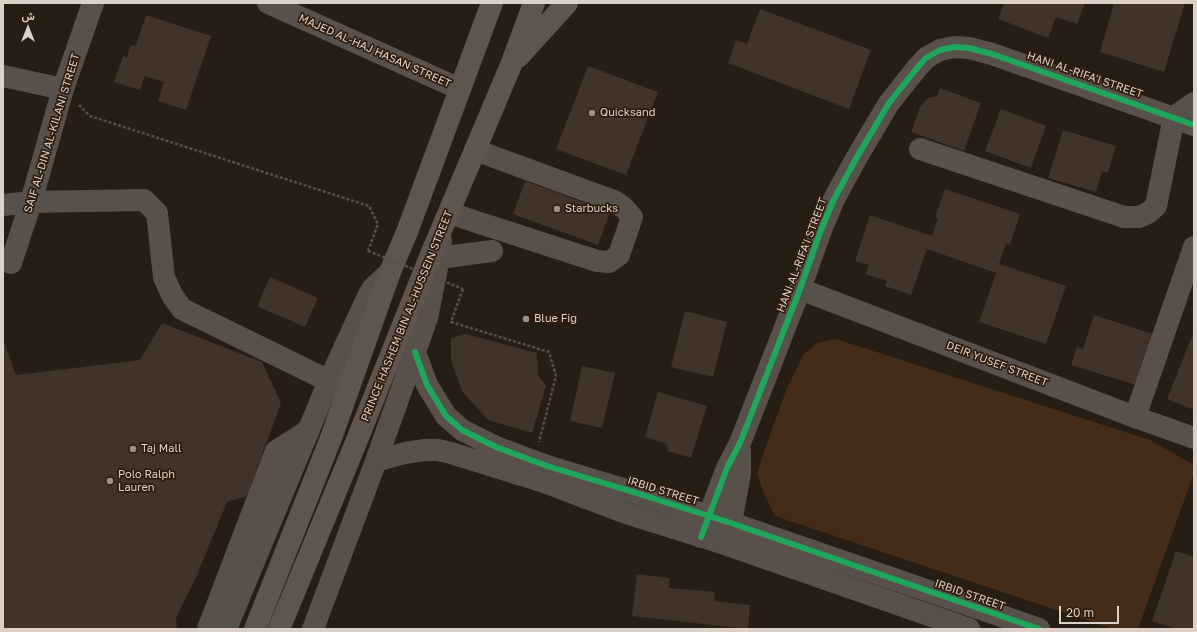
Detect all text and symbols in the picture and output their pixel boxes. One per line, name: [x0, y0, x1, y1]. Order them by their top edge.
north arrow: [8, 8, 48, 48]
text: ش: [21, 9, 35, 22]
street label: MAJED AL-HAJ HASAN STREET: [297, 11, 453, 91]
street label: HANI AL-RIFA'I STREET: [1025, 49, 1145, 101]
street label: SAIF AL-DIN AL-KILANI STREET: [21, 52, 83, 214]
place label: Quicksand: [600, 106, 656, 120]
marker: Quicksand: [587, 108, 597, 118]
street label: HANI AL-RIFA'I STREET: [774, 196, 830, 314]
place label: Starbucks: [565, 202, 618, 216]
marker: Starbucks: [552, 204, 562, 214]
street label: PRINCE HASHEM BIN AL-HUSSEIN STREET: [358, 209, 456, 423]
place label: Blue Fig: [534, 312, 577, 326]
marker: Blue Fig: [521, 314, 531, 324]
street label: DEIR YUSEF STREET: [944, 339, 1050, 389]
place label: Taj Mall: [141, 442, 181, 456]
marker: Taj Mall: [128, 444, 138, 454]
place label: Polo Ralph Lauren: [118, 468, 175, 494]
street label: IRBID STREET: [626, 474, 700, 508]
marker: Polo Ralph Lauren: [105, 476, 115, 486]
street label: IRBID STREET: [933, 577, 1007, 613]
scale bar: [1061, 598, 1121, 624]
text: 20 m: [1066, 605, 1094, 620]

